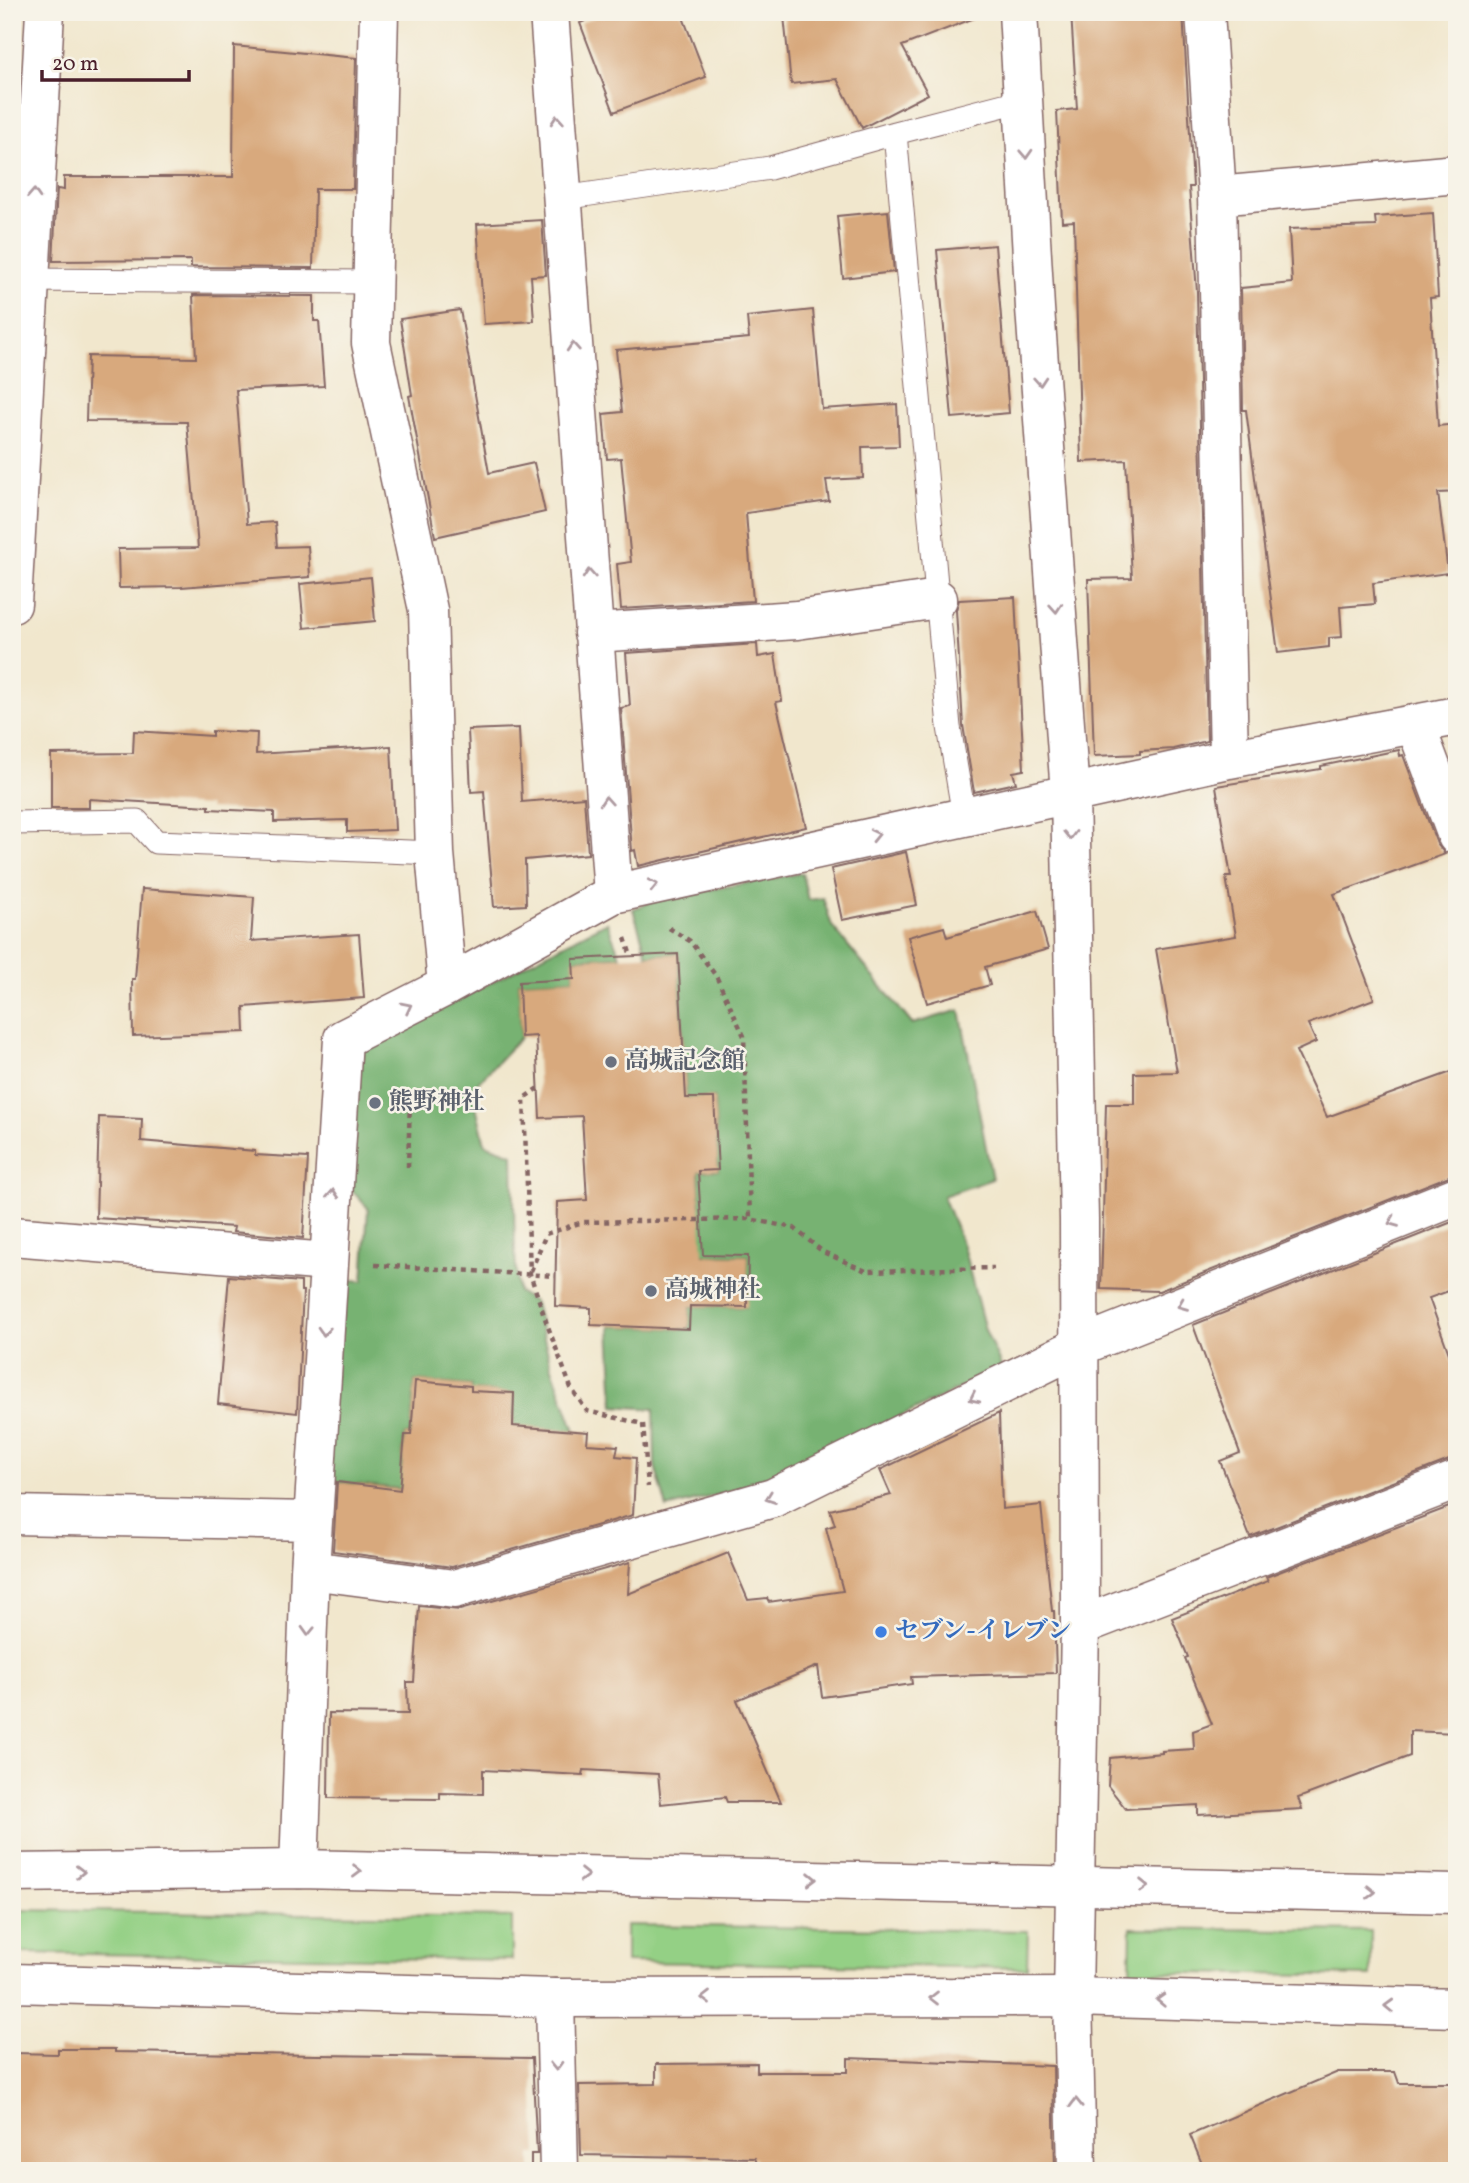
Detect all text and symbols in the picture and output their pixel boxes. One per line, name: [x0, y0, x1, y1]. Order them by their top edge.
scale bar: [42, 38, 189, 82]
text: 20 m: [52, 50, 98, 79]
one-way arrow: [550, 115, 565, 126]
one-way arrow: [1019, 149, 1034, 160]
one-way arrow: [27, 188, 42, 199]
one-way arrow: [566, 341, 581, 352]
one-way arrow: [1032, 376, 1047, 387]
one-way arrow: [581, 568, 596, 579]
one-way arrow: [1048, 603, 1063, 614]
one-way arrow: [598, 795, 613, 806]
one-way arrow: [869, 829, 881, 844]
one-way arrow: [1063, 830, 1078, 841]
one-way arrow: [647, 878, 659, 893]
one-way arrow: [400, 1001, 412, 1015]
place label: 高城記念館: [625, 1045, 745, 1079]
marker: 高城記念館: [603, 1054, 619, 1070]
place label: 熊野神社: [389, 1086, 485, 1120]
marker: 熊野神社: [367, 1095, 383, 1111]
one-way arrow: [325, 1189, 340, 1200]
one-way arrow: [1388, 1213, 1400, 1227]
place label: 高城神社: [665, 1274, 761, 1308]
marker: 高城神社: [643, 1283, 659, 1299]
one-way arrow: [1176, 1297, 1188, 1311]
one-way arrow: [317, 1325, 332, 1336]
one-way arrow: [969, 1390, 981, 1404]
one-way arrow: [764, 1490, 776, 1504]
place label: セブン-イレブン: [895, 1615, 1071, 1649]
marker: セブン-イレブン: [873, 1624, 889, 1640]
one-way arrow: [301, 1626, 316, 1637]
one-way arrow: [352, 1863, 363, 1878]
one-way arrow: [75, 1865, 86, 1880]
one-way arrow: [580, 1867, 590, 1883]
one-way arrow: [807, 1872, 818, 1887]
one-way arrow: [1139, 1879, 1150, 1894]
one-way arrow: [1367, 1884, 1377, 1900]
one-way arrow: [700, 1990, 711, 2006]
one-way arrow: [928, 1990, 938, 2006]
one-way arrow: [1155, 1992, 1166, 2007]
one-way arrow: [1383, 1998, 1394, 2013]
one-way arrow: [549, 2061, 564, 2072]
one-way arrow: [1068, 2097, 1083, 2108]

